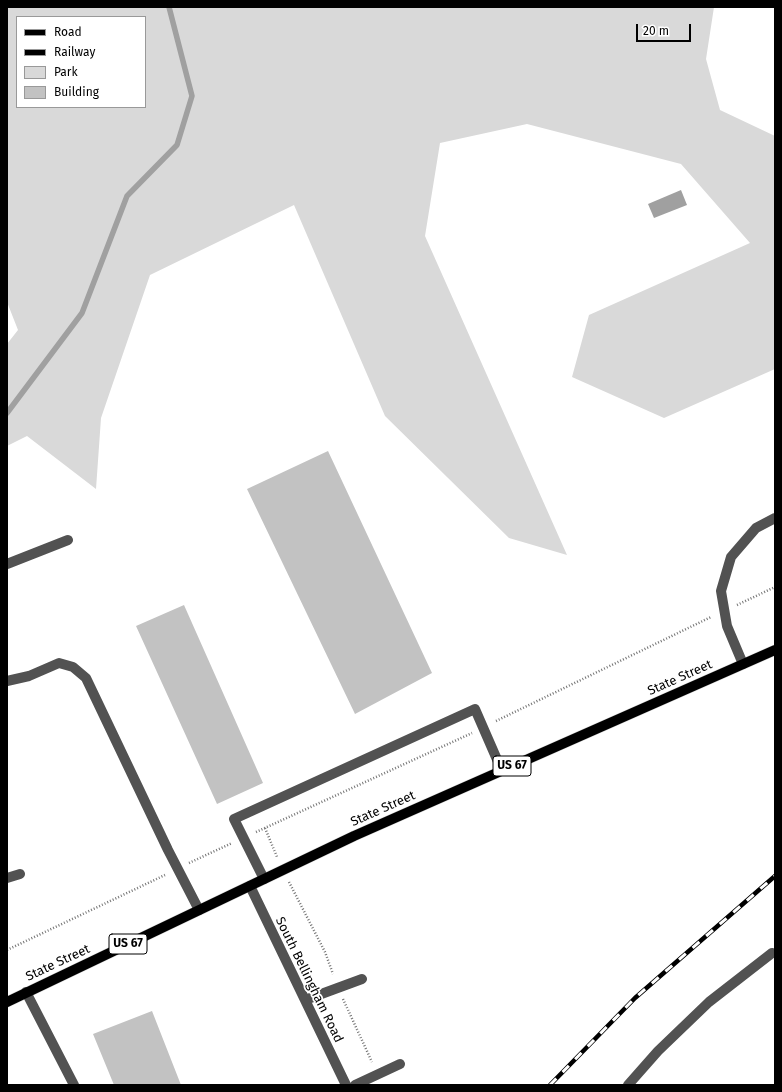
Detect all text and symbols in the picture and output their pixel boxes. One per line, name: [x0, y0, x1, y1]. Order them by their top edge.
legend: [16, 16, 146, 108]
scale bar: [638, 16, 693, 42]
text: 20 m: [643, 24, 669, 38]
text: Road: [54, 25, 82, 39]
text: Railway: [54, 45, 95, 59]
text: Park: [54, 65, 78, 79]
text: Building: [54, 85, 99, 99]
street label: State Street: [645, 657, 715, 699]
road number: US 67: [493, 756, 531, 776]
street label: State Street: [348, 788, 418, 830]
street label: South Bellingham Road: [272, 915, 346, 1045]
road number: US 67: [109, 934, 147, 954]
street label: State Street: [23, 941, 93, 985]

